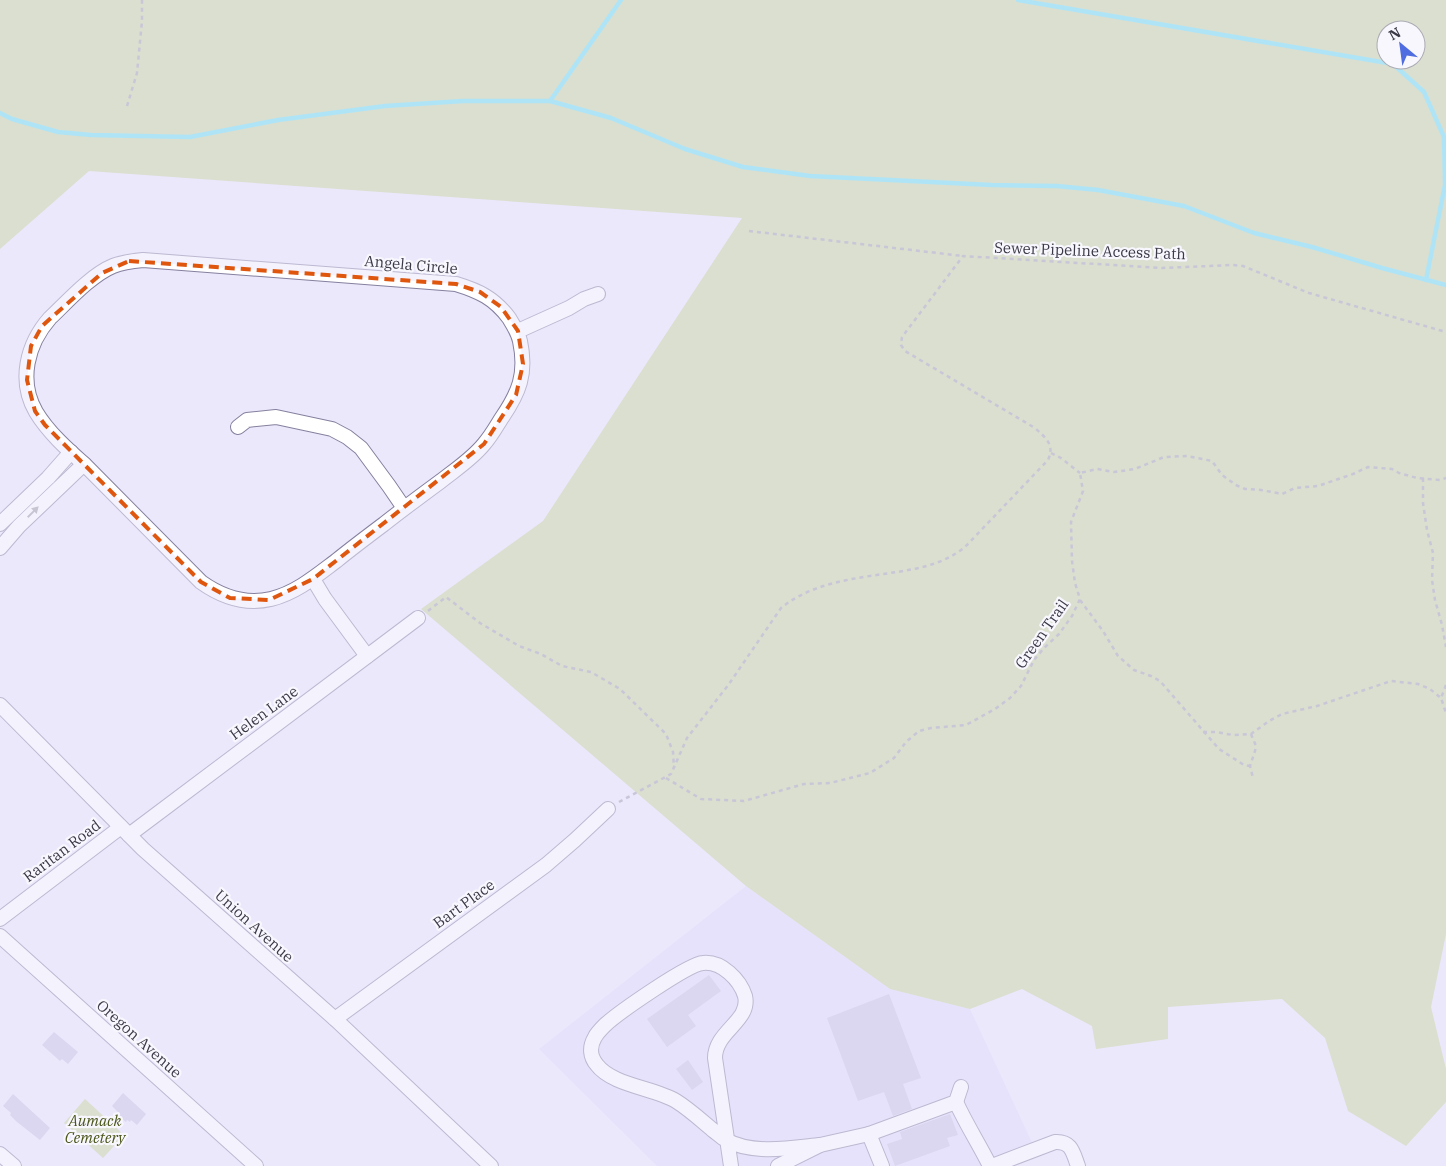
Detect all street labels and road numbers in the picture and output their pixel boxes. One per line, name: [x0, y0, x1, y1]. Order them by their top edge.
street label: Sewer Pipeline Access Path: [994, 238, 1186, 263]
street label: Angela Circle: [364, 251, 458, 278]
street label: Green Trail: [1011, 595, 1072, 672]
street label: Helen Lane: [226, 681, 302, 744]
street label: Raritan Road: [19, 815, 104, 886]
street label: Bart Place: [429, 875, 498, 932]
street label: Union Avenue: [211, 885, 298, 966]
street label: Oregon Avenue: [93, 996, 186, 1082]

